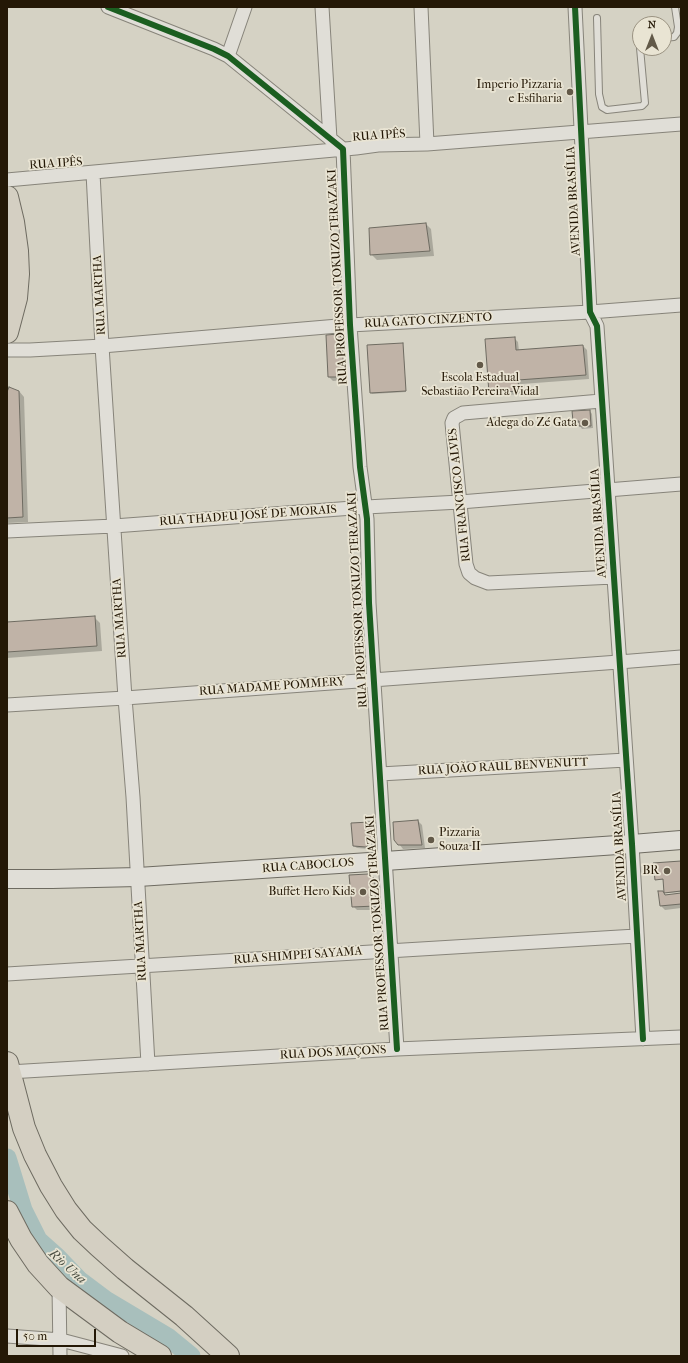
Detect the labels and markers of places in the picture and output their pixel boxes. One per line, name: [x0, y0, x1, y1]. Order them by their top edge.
place label: Imperio Pizzaria e Esfiharia: [477, 78, 562, 106]
marker: Imperio Pizzaria e Esfiharia: [565, 87, 575, 97]
marker: Escola Estadual Sebastião Pereira Vidal: [475, 360, 485, 370]
place label: Escola Estadual Sebastião Pereira Vidal: [421, 371, 539, 399]
place label: Adega do Zé Gata: [487, 416, 577, 430]
marker: Adega do Zé Gata: [580, 418, 590, 428]
place label: Pizzaria Souza II: [439, 826, 481, 854]
marker: Pizzaria Souza II: [426, 835, 436, 845]
place label: BR: [643, 864, 659, 878]
marker: BR: [662, 866, 672, 876]
place label: Buffet Hero Kids: [268, 885, 355, 899]
marker: Buffet Hero Kids: [358, 887, 368, 897]

